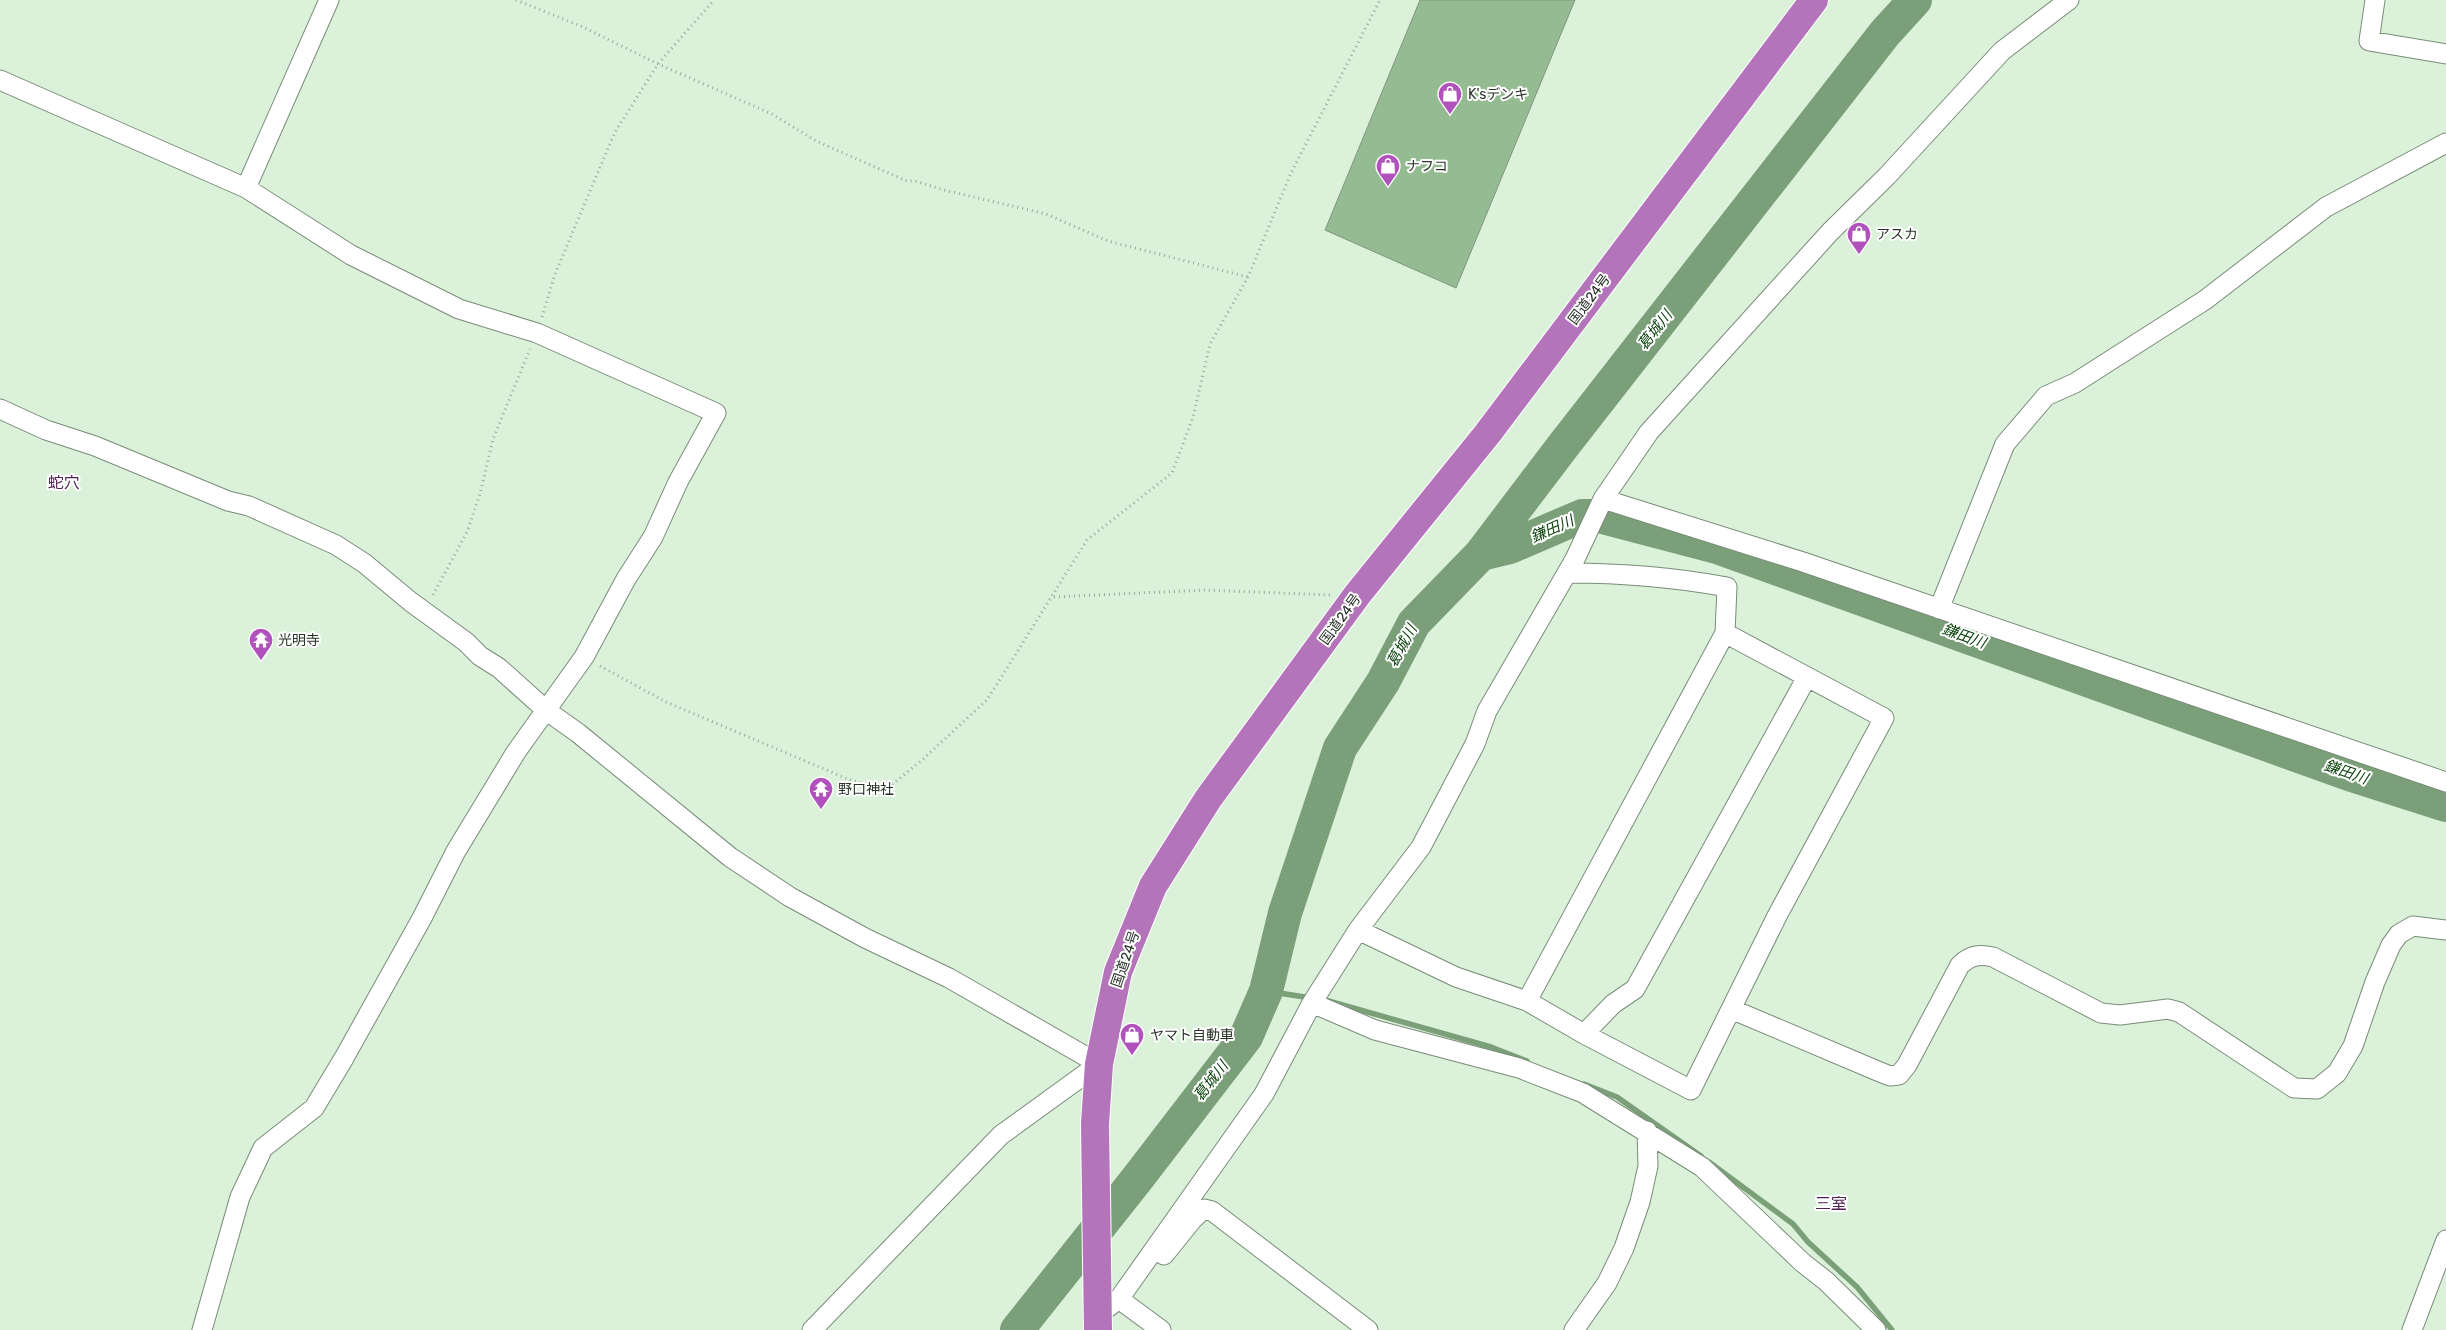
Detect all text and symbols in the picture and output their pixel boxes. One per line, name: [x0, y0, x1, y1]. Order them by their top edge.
shop icon: K'sデンキ: [1437, 81, 1463, 115]
place label: K'sデンキ: [1468, 86, 1528, 103]
shop icon: ナフコ: [1375, 153, 1401, 187]
place label: ナフコ: [1406, 158, 1448, 175]
shop icon: アスカ: [1846, 221, 1872, 255]
place label: アスカ: [1876, 226, 1918, 243]
street label: 国道24号: [1565, 271, 1614, 328]
water label: 葛城川: [1634, 305, 1677, 353]
district label: 蛇穴: [48, 473, 80, 492]
water label: 鎌田川: [1528, 511, 1578, 546]
street label: 国道24号: [1316, 591, 1365, 648]
water label: 葛城川: [1383, 620, 1422, 670]
water label: 鎌田川: [1940, 620, 1990, 653]
temple icon: 光明寺: [248, 627, 274, 661]
place label: 光明寺: [278, 632, 320, 649]
water label: 鎌田川: [2322, 756, 2372, 788]
temple icon: 野口神社: [808, 776, 834, 810]
place label: 野口神社: [838, 781, 894, 798]
street label: 国道24号: [1108, 929, 1143, 990]
shop icon: ヤマト自動車: [1119, 1022, 1145, 1056]
place label: ヤマト自動車: [1150, 1027, 1234, 1044]
water label: 葛城川: [1190, 1056, 1233, 1104]
district label: 三室: [1815, 1194, 1847, 1213]

